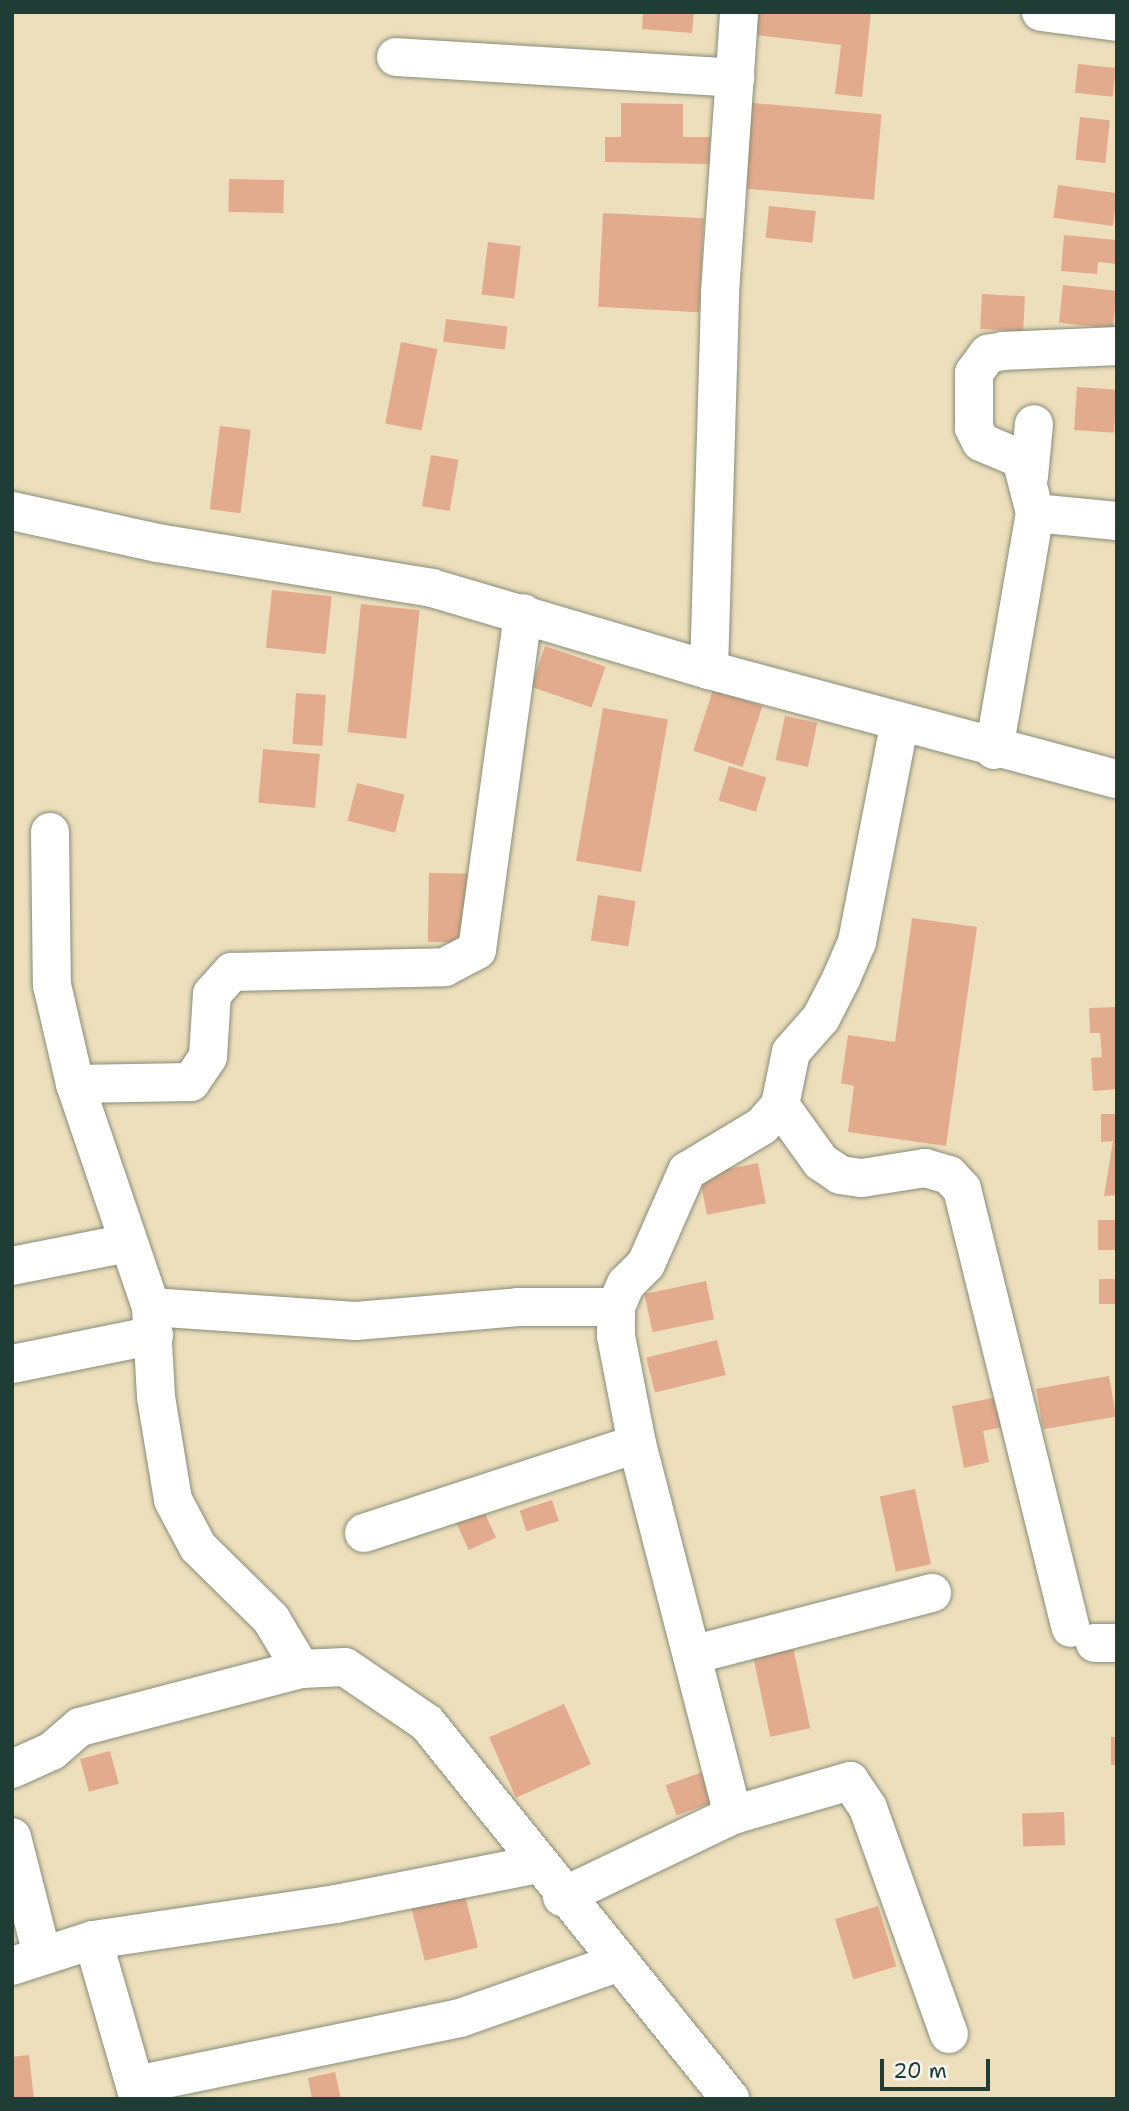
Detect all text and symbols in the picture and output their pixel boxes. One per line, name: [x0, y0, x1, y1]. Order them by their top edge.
scale bar: [884, 2044, 994, 2088]
text: 20 m: [893, 2057, 947, 2085]

